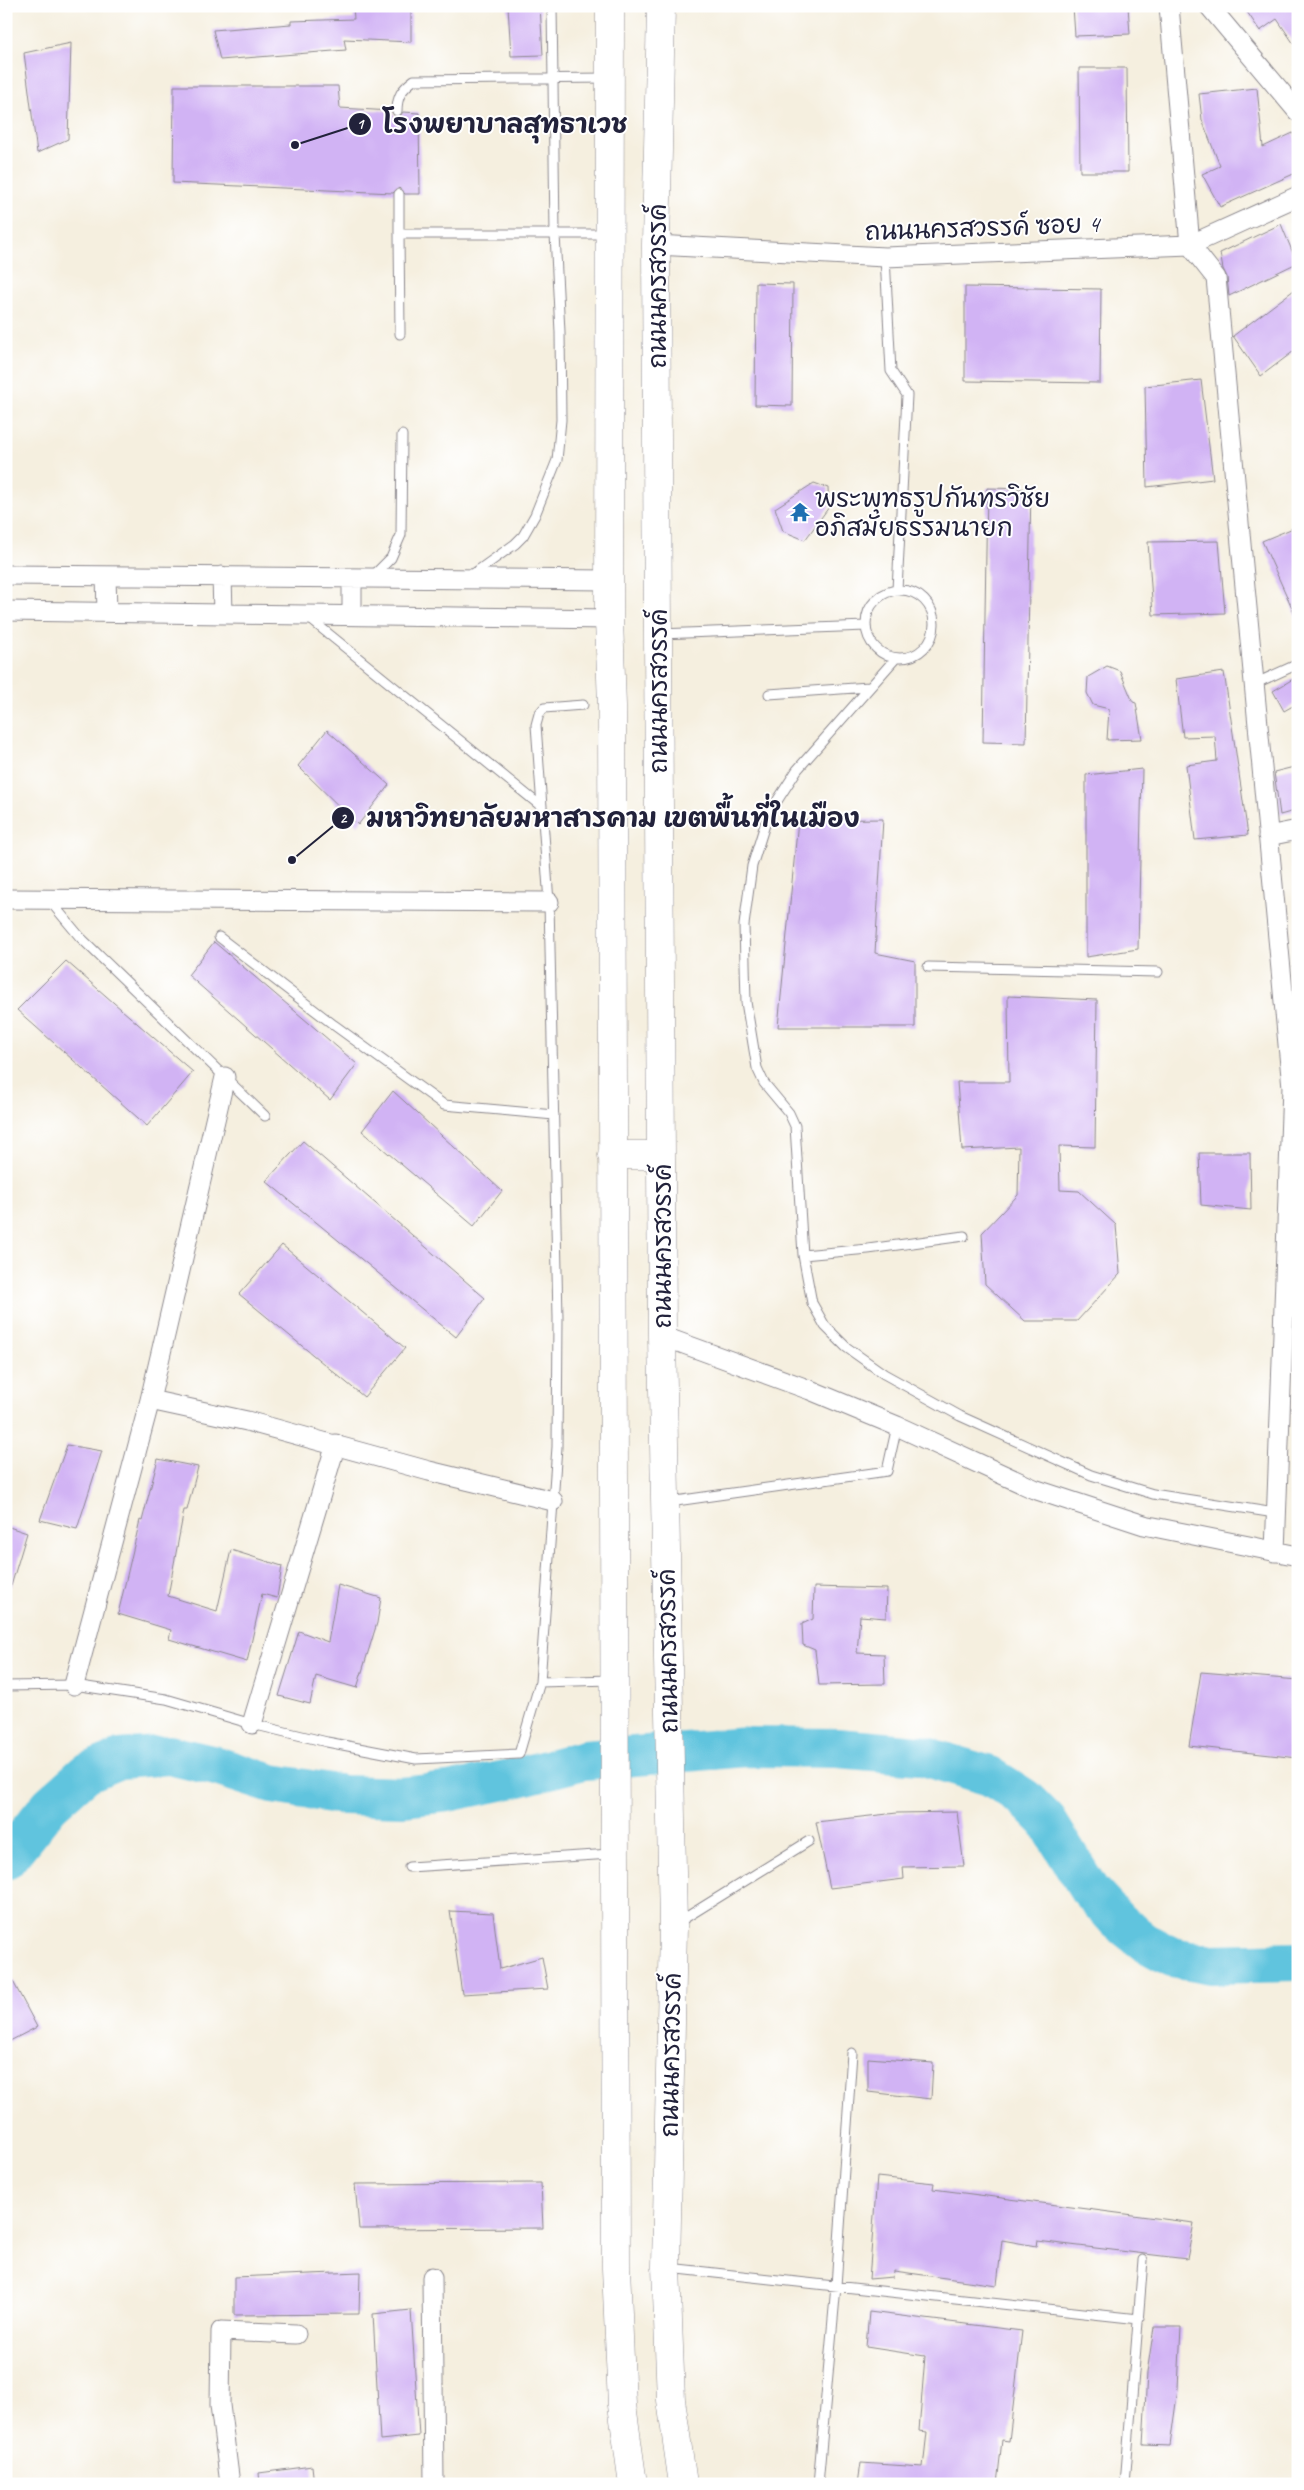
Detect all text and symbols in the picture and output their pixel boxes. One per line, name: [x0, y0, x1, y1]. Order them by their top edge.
callout: โรงพยาบาลสุทธาเวช: [347, 103, 637, 144]
text: โรงพยาบาลสุทธาเวช: [382, 106, 627, 144]
text: 1: [357, 115, 366, 134]
street label: ถนนนครสวรรค์: [641, 204, 674, 368]
street label: ถนนนครสวรรค์ ซอย 4: [864, 207, 1103, 248]
place label: พระพุทธรูปกันทรวิชัย อภิสมัยธรรมนายก: [815, 483, 1050, 544]
temple icon: พระพุทธรูปกันทรวิชัย อภิสมัยธรรมนายก: [789, 501, 811, 523]
street label: ถนนนครสวรรค์: [642, 609, 675, 773]
text: มหาวิทยาลัยมหาสารคาม เขตพื้นที่ในเมือง: [366, 792, 860, 835]
callout: มหาวิทยาลัยมหาสารคาม เขตพื้นที่ในเมือง: [331, 798, 869, 839]
text: 2: [340, 809, 348, 828]
street label: ถนนนครสวรรค์: [646, 1164, 679, 1328]
street label: ถนนนครสวรรค์: [650, 1568, 685, 1734]
street label: ถนนนครสวรรค์: [653, 1972, 688, 2138]

